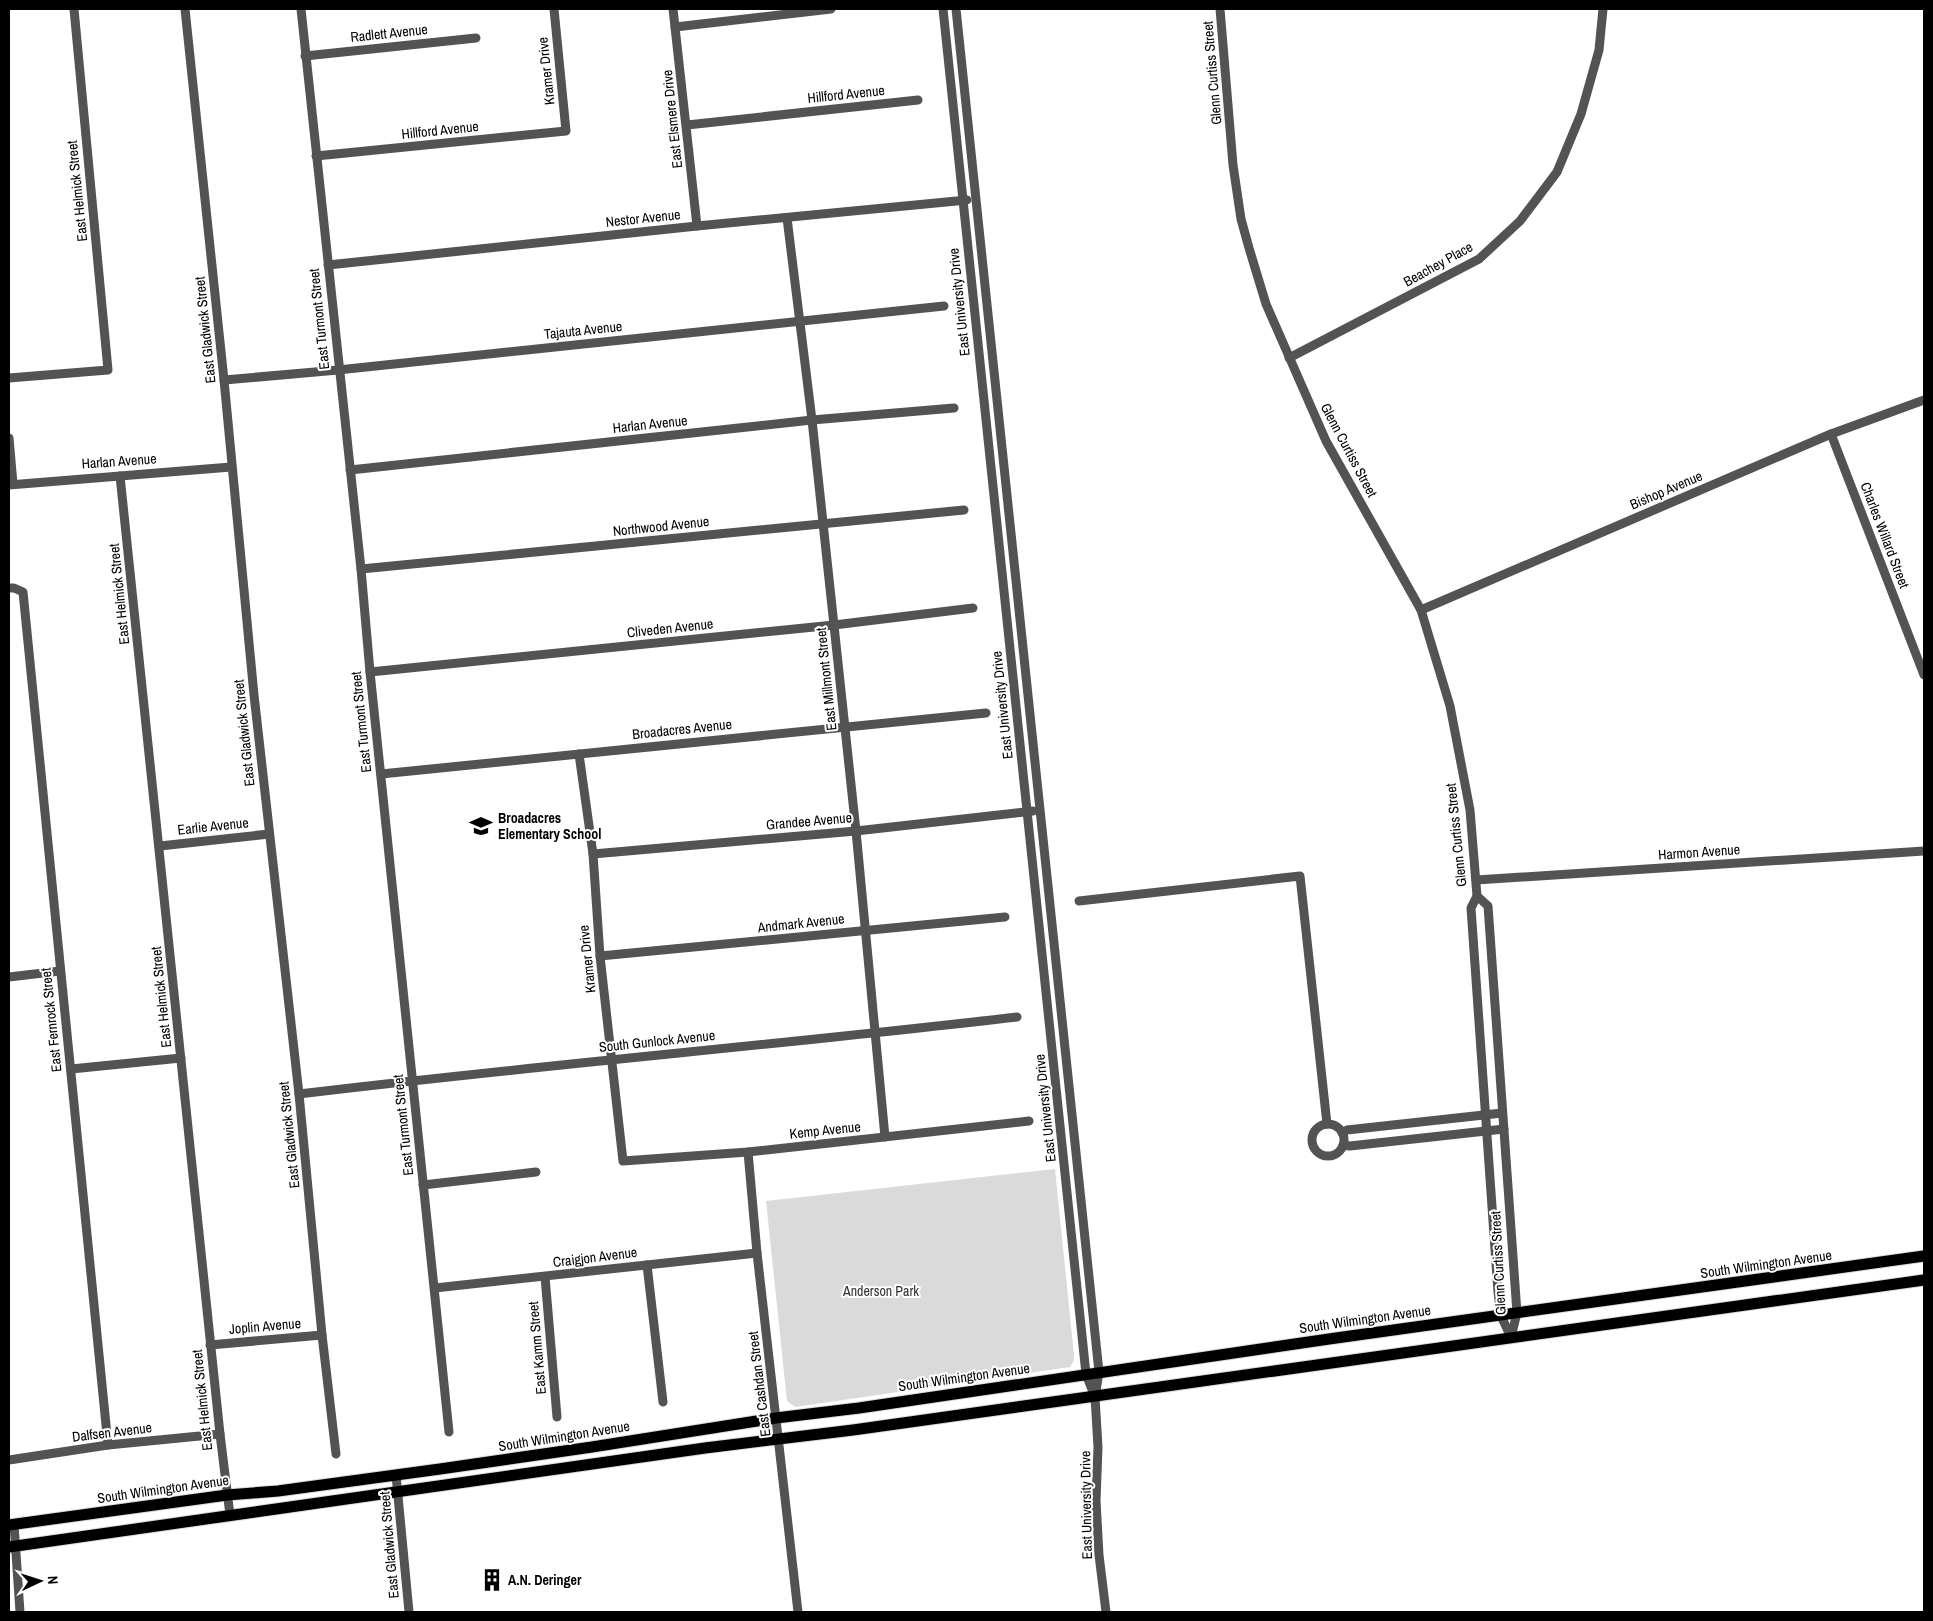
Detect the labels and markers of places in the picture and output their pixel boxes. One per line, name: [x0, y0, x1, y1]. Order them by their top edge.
place label: Broadacres Elementary School: [498, 809, 601, 843]
school or university icon: Broadacres Elementary School: [468, 813, 494, 839]
building icon: A.N. Deringer: [479, 1567, 505, 1593]
place label: A.N. Deringer: [508, 1571, 582, 1589]

